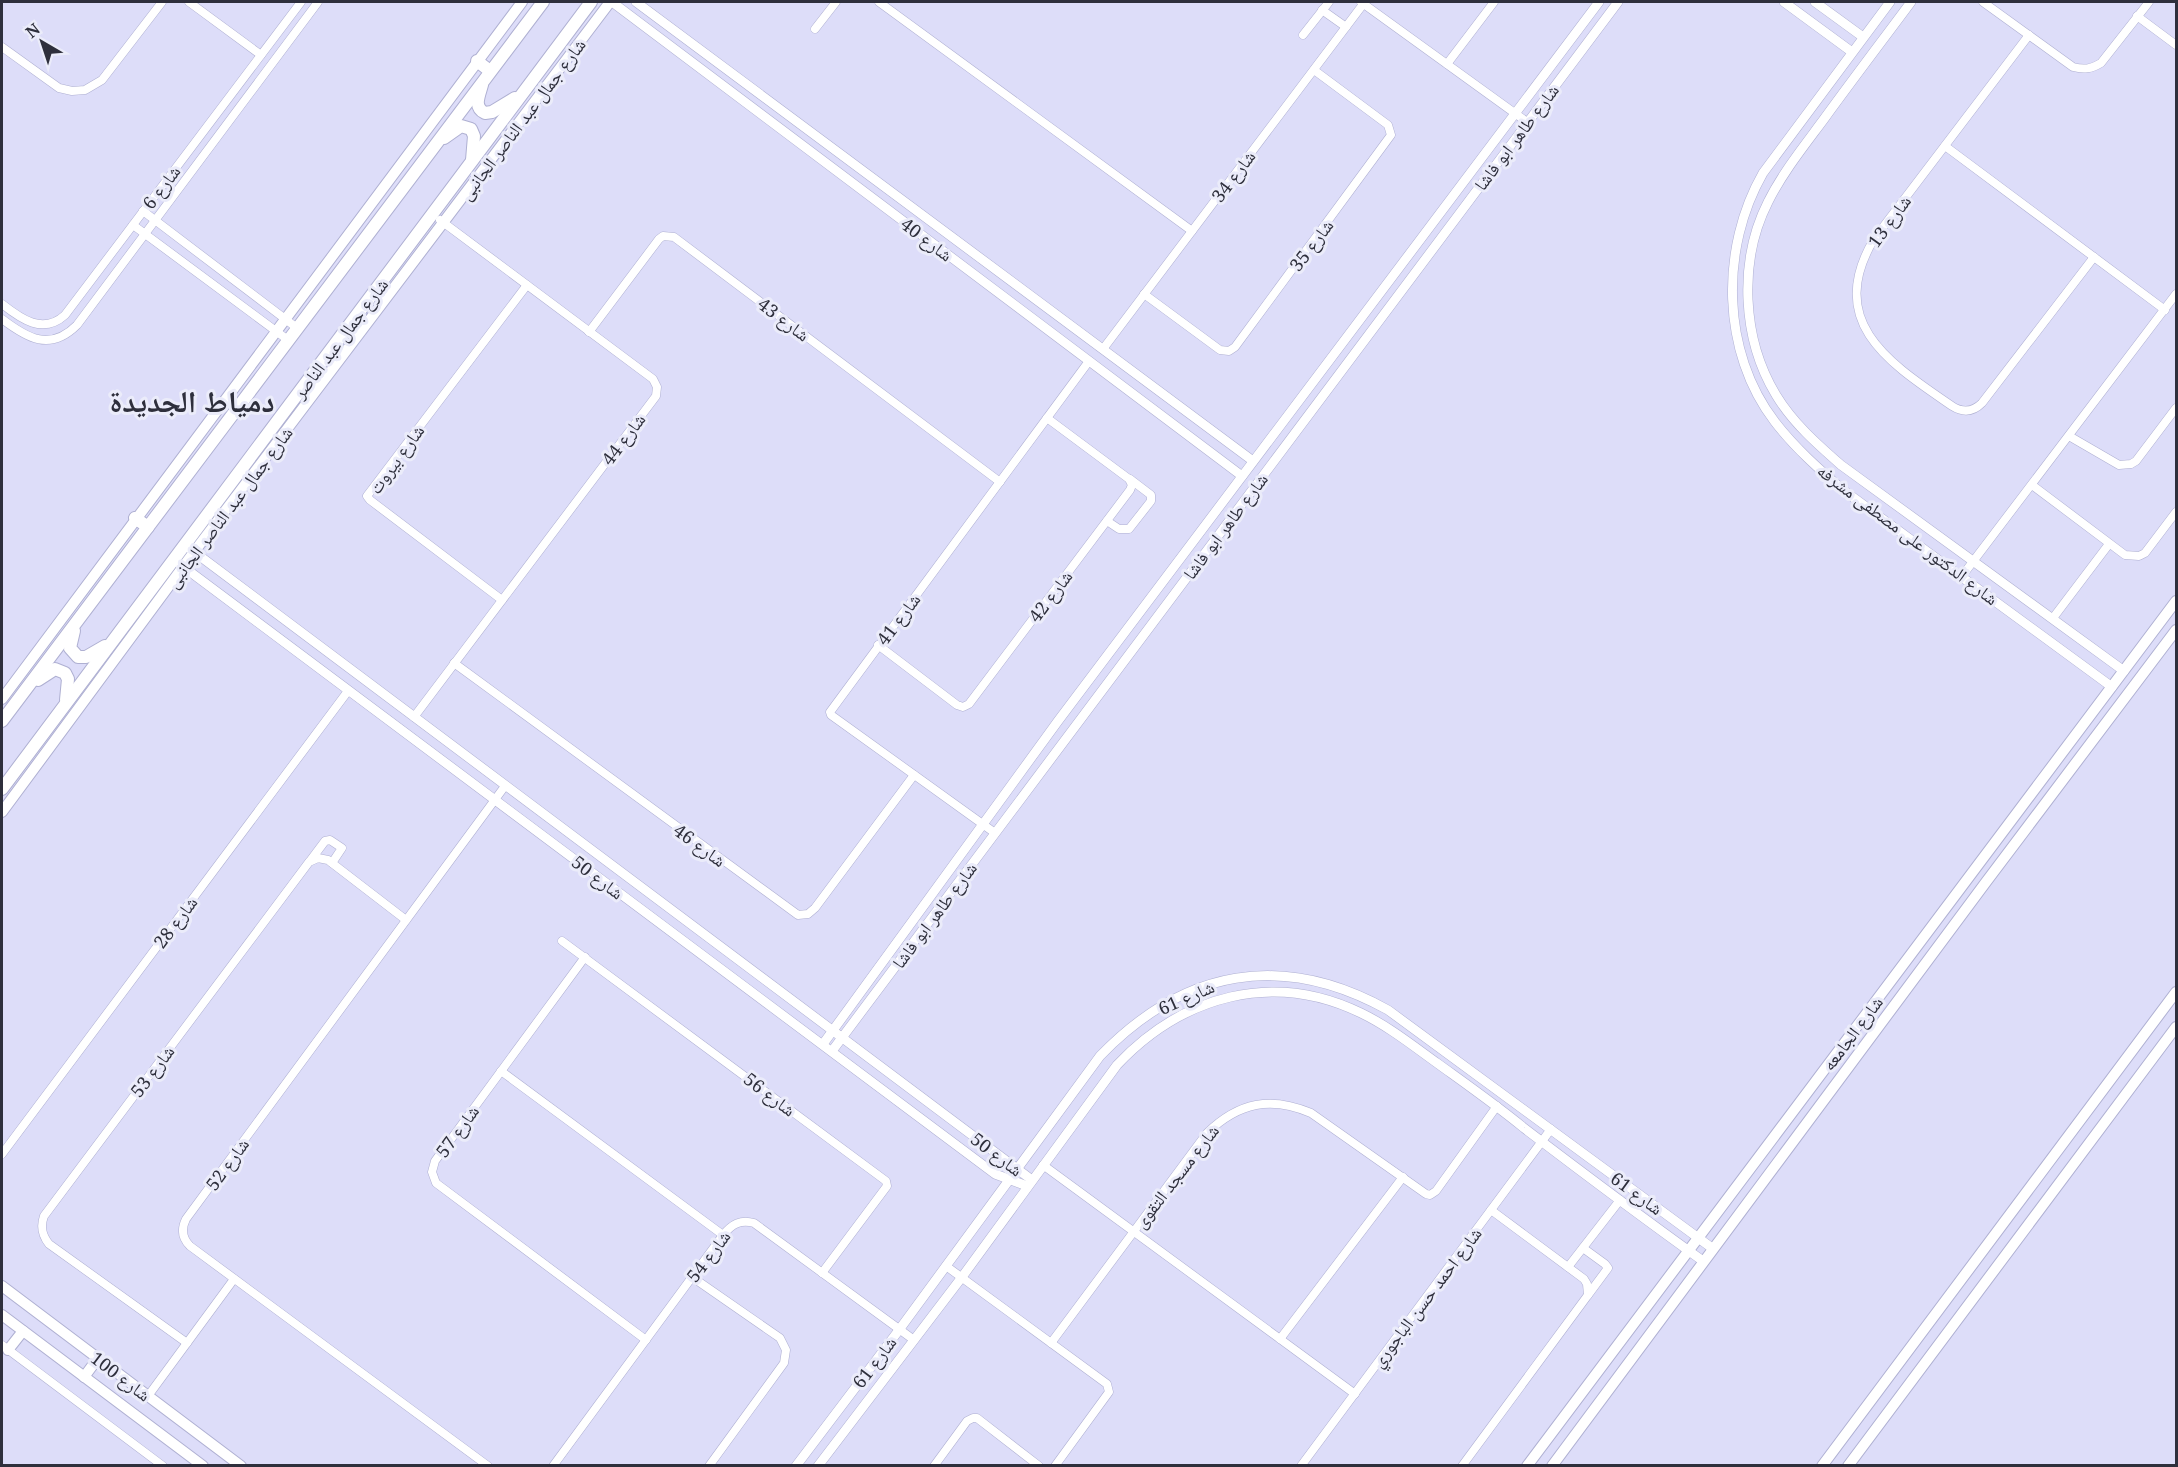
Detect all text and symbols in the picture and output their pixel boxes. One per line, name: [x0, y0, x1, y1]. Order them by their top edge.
north arrow: [12, 12, 72, 72]
text: N: [21, 18, 45, 43]
street label: شارع جمال عبد الناصر الجانبى: [453, 33, 591, 205]
street label: شارع طاهر ابو فاشا: [1468, 79, 1564, 195]
street label: شارع 34: [1206, 145, 1260, 207]
street label: شارع 6: [137, 160, 185, 214]
street label: شارع 13: [1862, 190, 1916, 252]
street label: شارع 40: [896, 212, 958, 266]
street label: شارع 35: [1284, 214, 1338, 276]
street label: شارع جمال عبد الناصر: [286, 273, 393, 404]
street label: شارع 43: [753, 292, 815, 346]
district label: دمياط الجديدة: [109, 380, 275, 421]
street label: شارع 44: [596, 408, 650, 470]
street label: شارع بيروت: [363, 420, 429, 498]
street label: شارع جمال عبد الناصر الجانبى: [160, 421, 298, 593]
street label: شارع الدكتور على مصطفى مشرفه: [1813, 458, 2003, 610]
street label: شارع طاهر ابو فاشا: [1177, 468, 1273, 584]
street label: شارع 42: [1023, 565, 1077, 627]
street label: شارع 41: [871, 588, 925, 650]
street label: شارع 46: [669, 818, 731, 872]
street label: شارع 50: [567, 850, 629, 904]
street label: شارع طاهر ابو فاشا: [886, 857, 982, 973]
street label: شارع 28: [148, 891, 202, 953]
street label: شارع 61: [1154, 974, 1218, 1020]
street label: شارع الجامعه: [1816, 991, 1888, 1075]
street label: شارع 53: [125, 1040, 179, 1102]
street label: شارع 56: [739, 1067, 801, 1121]
street label: شارع 57: [430, 1100, 484, 1162]
street label: شارع مسجد التقوى: [1128, 1119, 1224, 1233]
street label: شارع 50: [966, 1127, 1028, 1181]
street label: شارع 52: [200, 1133, 254, 1195]
street label: شارع 61: [1606, 1166, 1668, 1220]
street label: شارع احمد حسن الباجوري: [1365, 1222, 1490, 1374]
street label: شارع 54: [681, 1225, 735, 1287]
street label: شارع 61: [847, 1331, 901, 1393]
street label: شارع 100: [86, 1346, 156, 1406]

